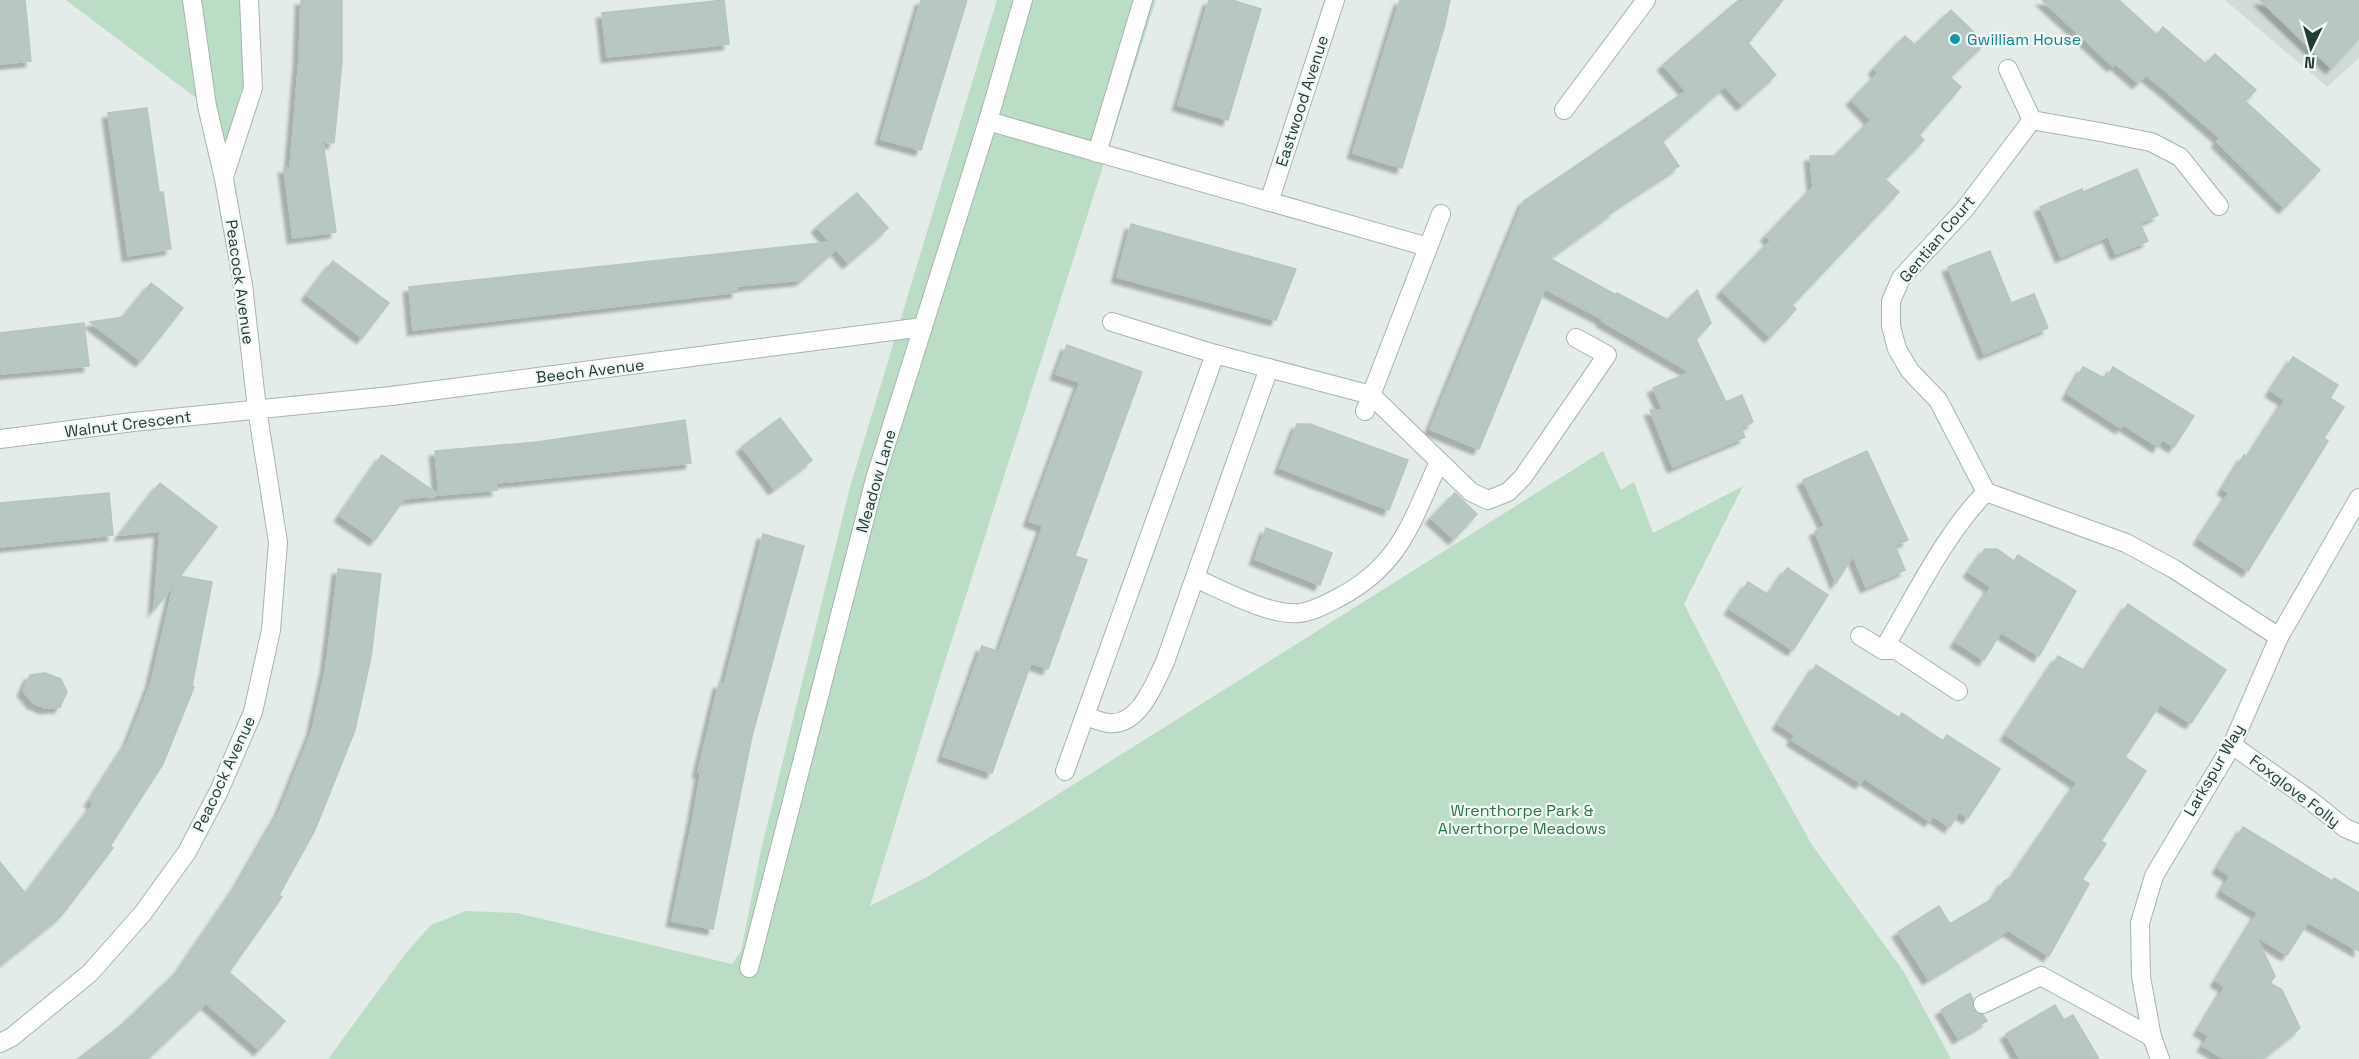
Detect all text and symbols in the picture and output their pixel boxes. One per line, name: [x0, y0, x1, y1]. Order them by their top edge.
north arrow: [2281, 18, 2341, 78]
place label: Gwilliam House: [1967, 29, 2081, 50]
marker: Gwilliam House: [1948, 32, 1962, 46]
street label: Eastwood Avenue: [1271, 33, 1333, 169]
text: N: [2303, 52, 2316, 73]
street label: Gentian Court: [1894, 191, 1980, 287]
street label: Peacock Avenue: [221, 218, 259, 346]
street label: Beech Avenue: [534, 354, 646, 388]
street label: Walnut Crescent: [63, 406, 193, 442]
street label: Meadow Lane: [851, 427, 901, 535]
street label: Peacock Avenue: [188, 713, 260, 835]
street label: Larkspur Way: [2179, 720, 2249, 820]
street label: Foxglove Folly: [2245, 750, 2345, 832]
park label: Wrenthorpe Park & Alverthorpe Meadows: [1438, 800, 1606, 839]

